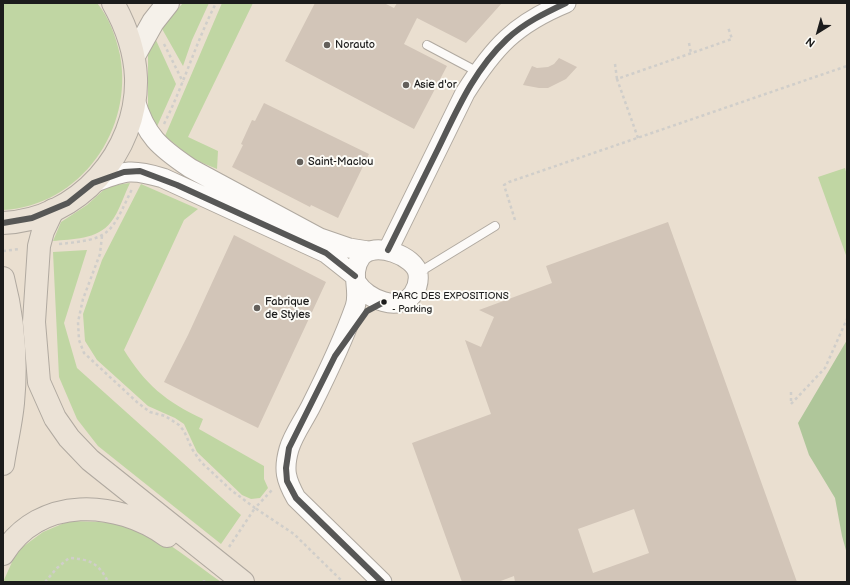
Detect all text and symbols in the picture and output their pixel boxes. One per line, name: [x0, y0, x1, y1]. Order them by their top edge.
north arrow: [798, 12, 838, 52]
text: N: [803, 34, 818, 50]
place label: Norauto: [335, 38, 375, 52]
marker: Norauto: [322, 40, 332, 50]
place label: Asie d'or: [414, 78, 457, 92]
marker: Asie d'or: [401, 80, 411, 90]
place label: Saint-Maclou: [308, 155, 373, 169]
marker: Saint-Maclou: [295, 157, 305, 167]
place label: PARC DES EXPOSITIONS - Parking: [392, 290, 509, 314]
place label: Fabrique de Styles: [265, 295, 310, 321]
marker: PARC DES EXPOSITIONS - Parking: [379, 297, 389, 307]
marker: Fabrique de Styles: [252, 303, 262, 313]

